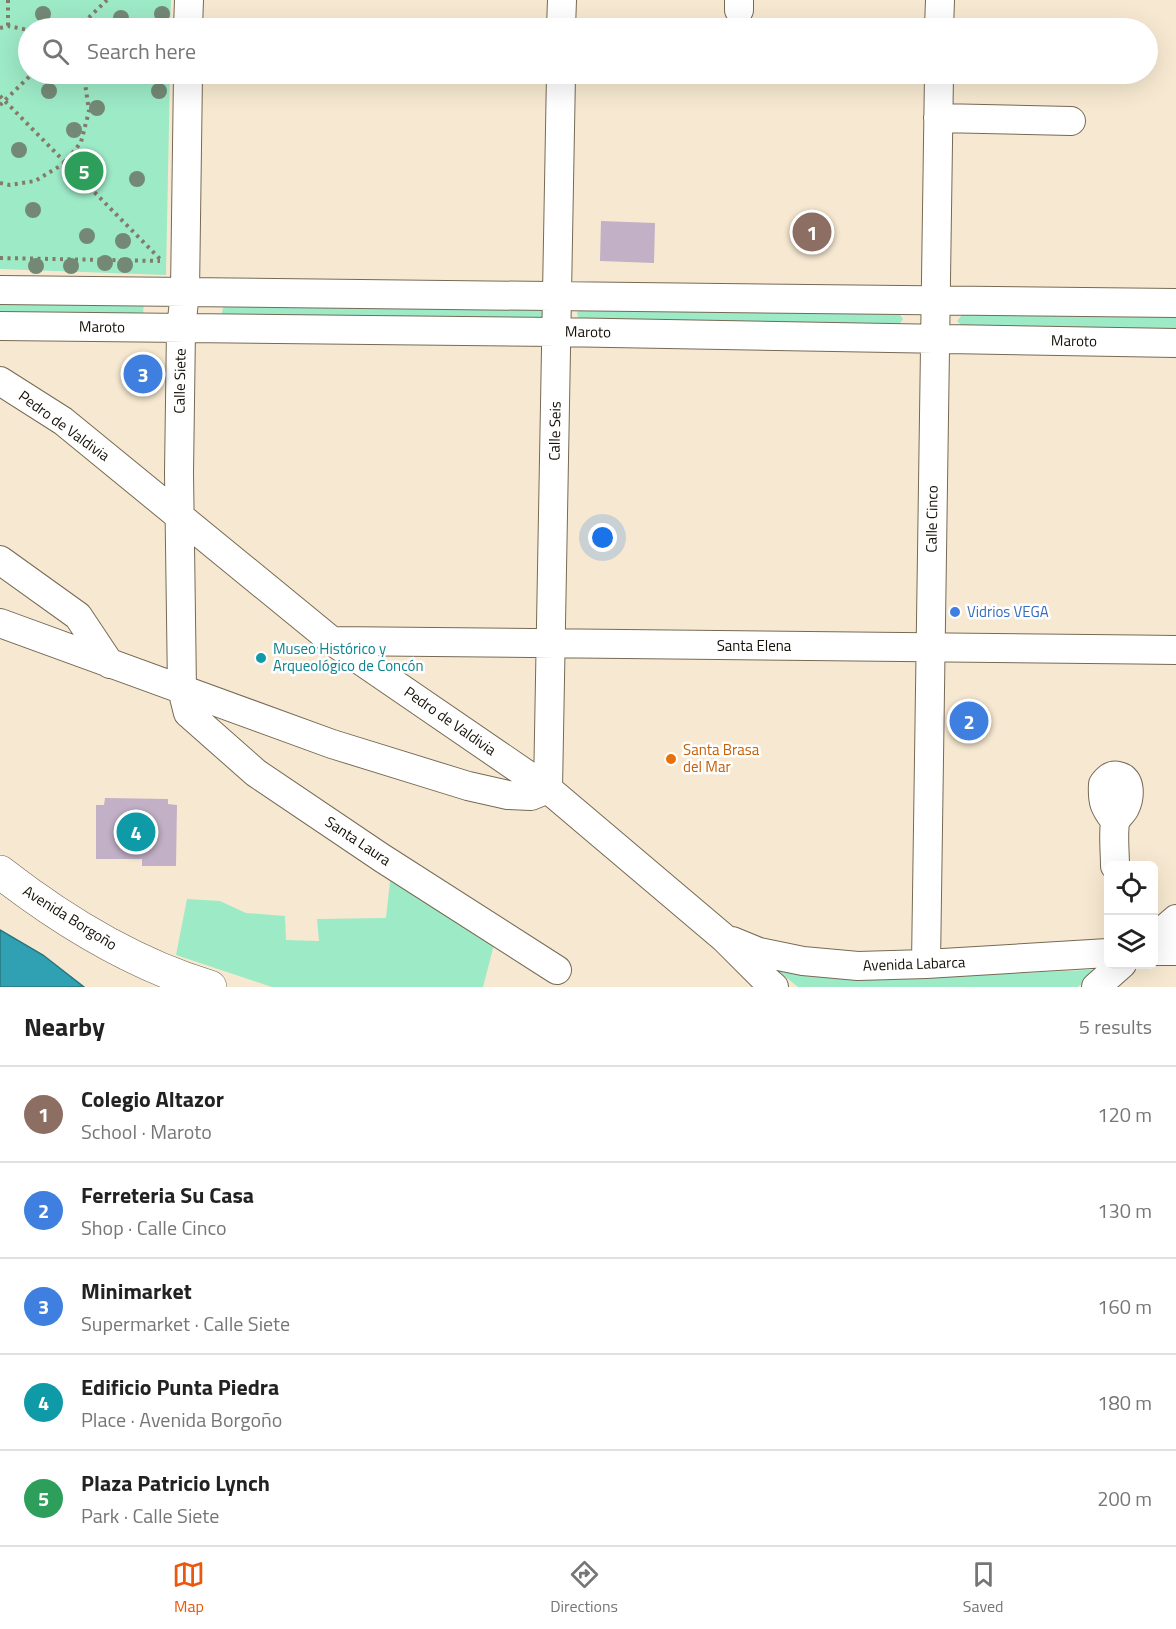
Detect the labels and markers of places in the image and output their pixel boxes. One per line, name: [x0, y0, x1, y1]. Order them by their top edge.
pin: 5: [64, 148, 104, 194]
pin: 1: [792, 210, 832, 254]
pin: 3: [124, 352, 162, 397]
place label: Vidrios VEGA: [967, 600, 1049, 623]
marker: Vidrios VEGA: [948, 605, 962, 619]
place label: Museo Histórico y Arqueológico de Concón: [273, 637, 424, 677]
marker: Museo Histórico y Arqueológico de Concón: [254, 651, 268, 665]
pin: 2: [950, 698, 988, 744]
place label: Santa Brasa del Mar: [683, 738, 760, 778]
marker: Santa Brasa del Mar: [664, 752, 678, 766]
pin: 4: [116, 810, 156, 854]

